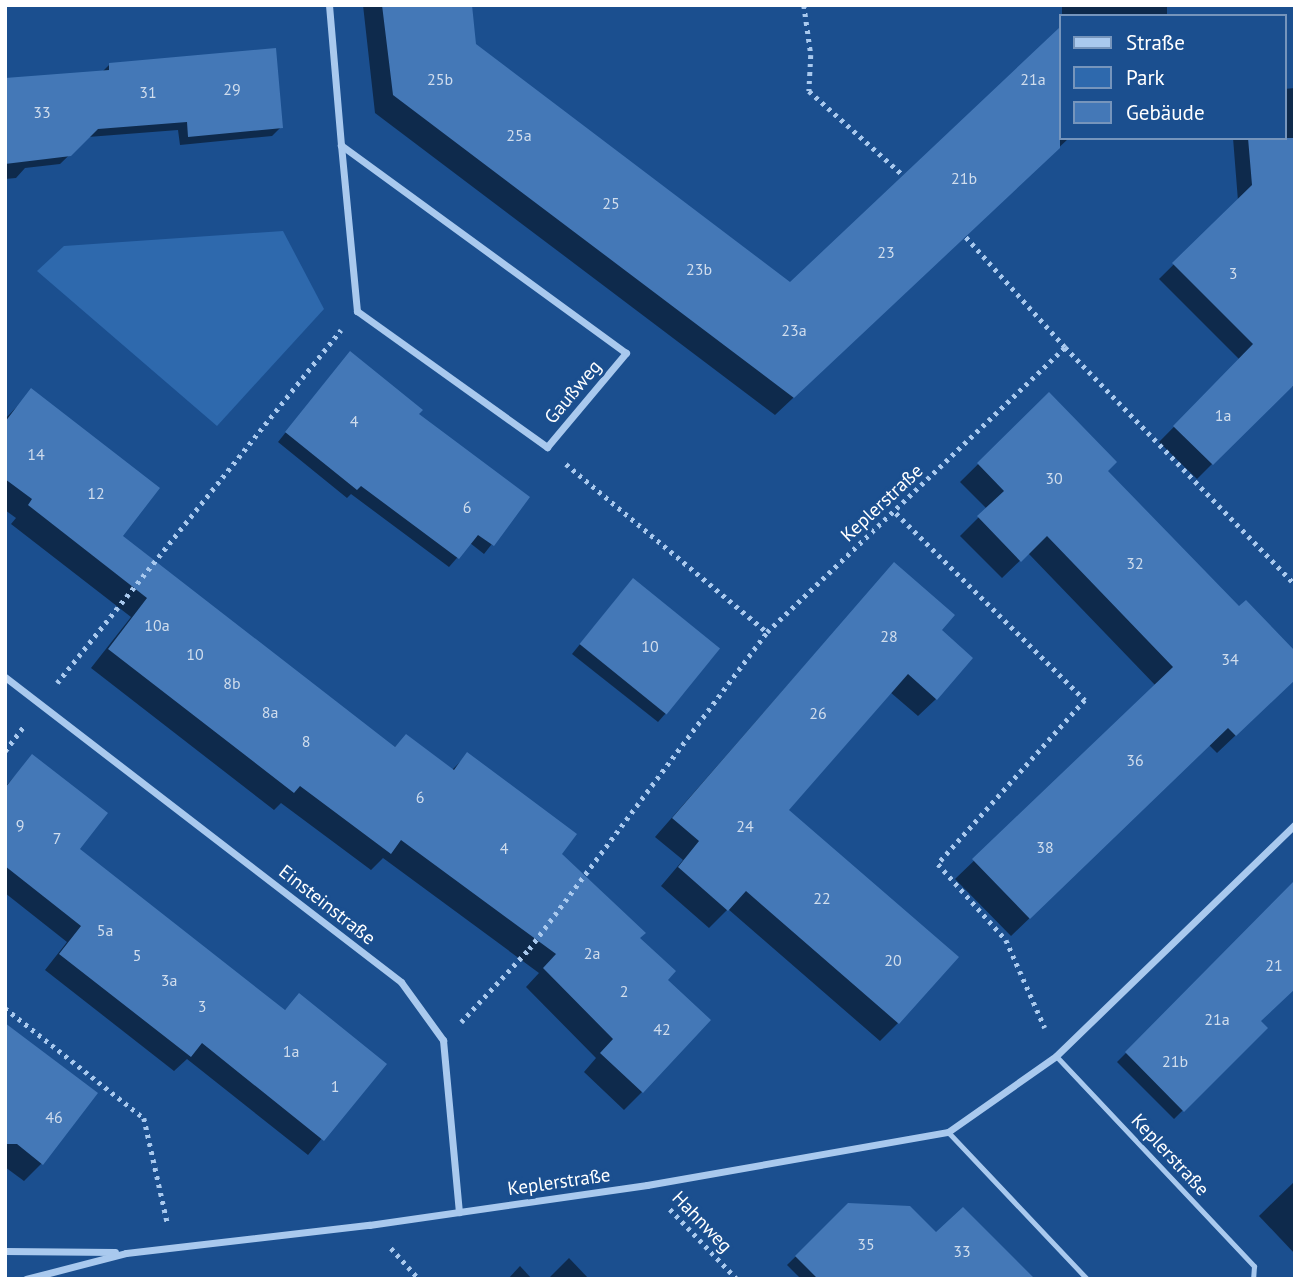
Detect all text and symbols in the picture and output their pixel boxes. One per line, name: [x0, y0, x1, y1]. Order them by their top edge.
legend: [1058, 14, 1286, 140]
text: Straße: [1126, 29, 1185, 56]
text: Park: [1126, 64, 1165, 91]
house number: 25b: [427, 69, 453, 89]
house number: 21a: [1020, 69, 1046, 89]
house number: 29: [223, 79, 241, 99]
house number: 31: [139, 82, 157, 102]
text: Gebäude: [1126, 99, 1205, 126]
house number: 33: [33, 102, 51, 122]
house number: 25a: [506, 125, 532, 145]
house number: 21b: [951, 168, 977, 188]
house number: 25: [602, 193, 620, 213]
house number: 23: [877, 242, 895, 262]
house number: 23b: [686, 259, 712, 279]
house number: 3: [1229, 263, 1237, 283]
house number: 23a: [781, 320, 807, 340]
street label: Gaußweg: [540, 356, 606, 428]
house number: 1a: [1215, 405, 1231, 425]
house number: 4: [350, 411, 358, 431]
house number: 14: [27, 444, 45, 464]
street label: Keplerstraße: [836, 459, 928, 547]
house number: 30: [1045, 468, 1063, 488]
house number: 12: [87, 483, 105, 503]
house number: 6: [463, 497, 471, 517]
house number: 32: [1126, 553, 1144, 573]
house number: 10a: [144, 615, 170, 635]
house number: 28: [880, 626, 898, 646]
house number: 10: [641, 636, 659, 656]
house number: 10: [186, 644, 204, 664]
house number: 34: [1221, 649, 1239, 669]
house number: 8b: [223, 673, 241, 693]
house number: 8a: [262, 702, 278, 722]
house number: 26: [809, 703, 827, 723]
house number: 8: [302, 731, 310, 751]
house number: 36: [1126, 750, 1144, 770]
house number: 6: [416, 787, 424, 807]
house number: 9: [16, 815, 24, 835]
house number: 24: [736, 816, 754, 836]
house number: 7: [53, 828, 61, 848]
house number: 38: [1036, 837, 1054, 857]
house number: 4: [500, 838, 508, 858]
street label: Einsteinstraße: [274, 860, 380, 950]
house number: 22: [813, 888, 831, 908]
house number: 5a: [97, 920, 113, 940]
house number: 2a: [584, 943, 600, 963]
house number: 5: [133, 945, 141, 965]
house number: 20: [884, 950, 902, 970]
house number: 21: [1265, 955, 1283, 975]
house number: 3a: [161, 970, 177, 990]
house number: 2: [620, 981, 628, 1001]
house number: 3: [198, 996, 206, 1016]
house number: 21a: [1204, 1009, 1230, 1029]
house number: 42: [653, 1019, 671, 1039]
house number: 1a: [283, 1041, 299, 1061]
house number: 21b: [1162, 1051, 1188, 1071]
house number: 1: [331, 1076, 339, 1096]
house number: 46: [45, 1107, 63, 1127]
street label: Keplerstraße: [1126, 1109, 1214, 1201]
street label: Keplerstraße: [506, 1164, 612, 1200]
street label: Hahnweg: [667, 1187, 737, 1257]
house number: 35: [857, 1234, 875, 1254]
house number: 33: [953, 1241, 971, 1261]

